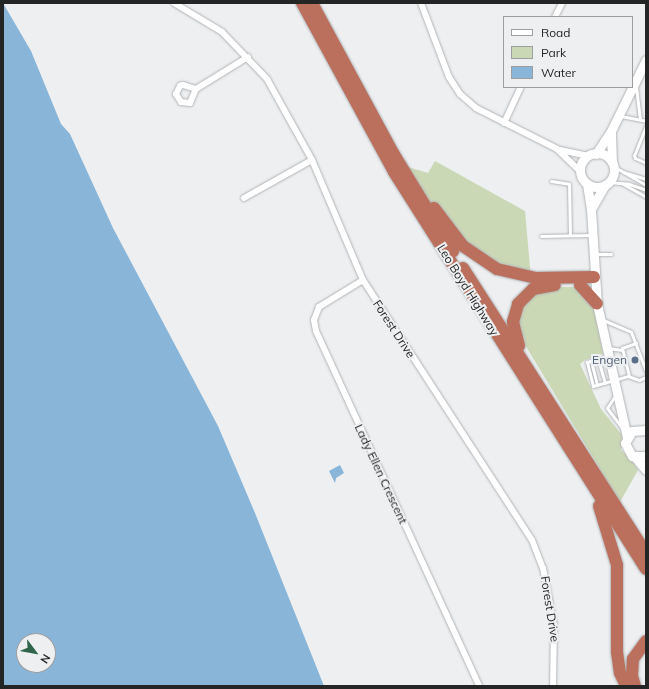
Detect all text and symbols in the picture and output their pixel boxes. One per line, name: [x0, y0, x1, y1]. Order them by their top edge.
legend: [503, 16, 633, 88]
text: Road: [541, 25, 570, 40]
text: Park: [541, 45, 566, 60]
text: Water: [541, 65, 576, 80]
street label: Leo Boyd Highway: [434, 242, 502, 338]
street label: Forest Drive: [370, 297, 418, 361]
place label: Engen: [592, 353, 627, 367]
marker: Engen: [630, 355, 640, 365]
street label: Lady Ellen Crescent: [352, 422, 410, 526]
street label: Forest Drive: [538, 575, 562, 643]
north arrow: [16, 633, 56, 673]
text: N: [37, 652, 53, 666]

